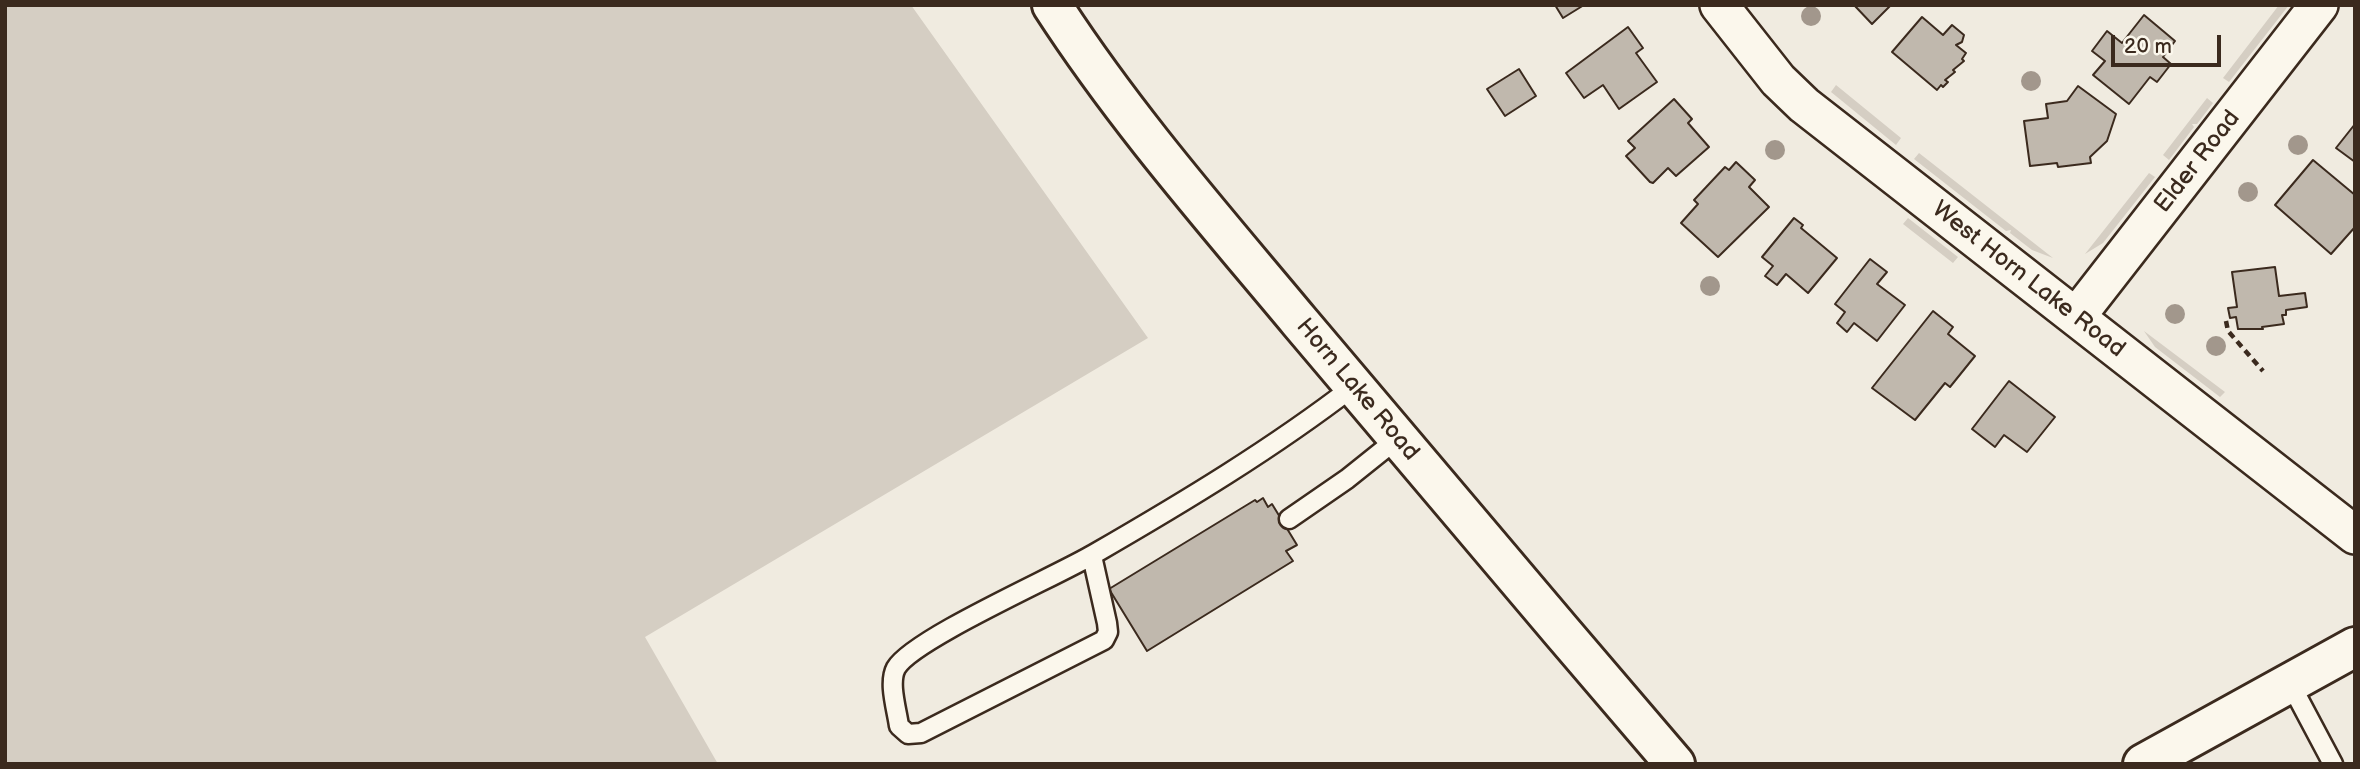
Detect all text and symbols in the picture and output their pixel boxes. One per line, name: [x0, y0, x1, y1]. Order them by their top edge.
scale bar: [2115, 21, 2225, 65]
text: 20 m: [2124, 34, 2172, 59]
street label: Elder Road: [2149, 105, 2247, 219]
street label: West Horn Lake Road: [1926, 196, 2130, 364]
street label: Horn Lake Road: [1289, 313, 1425, 467]

